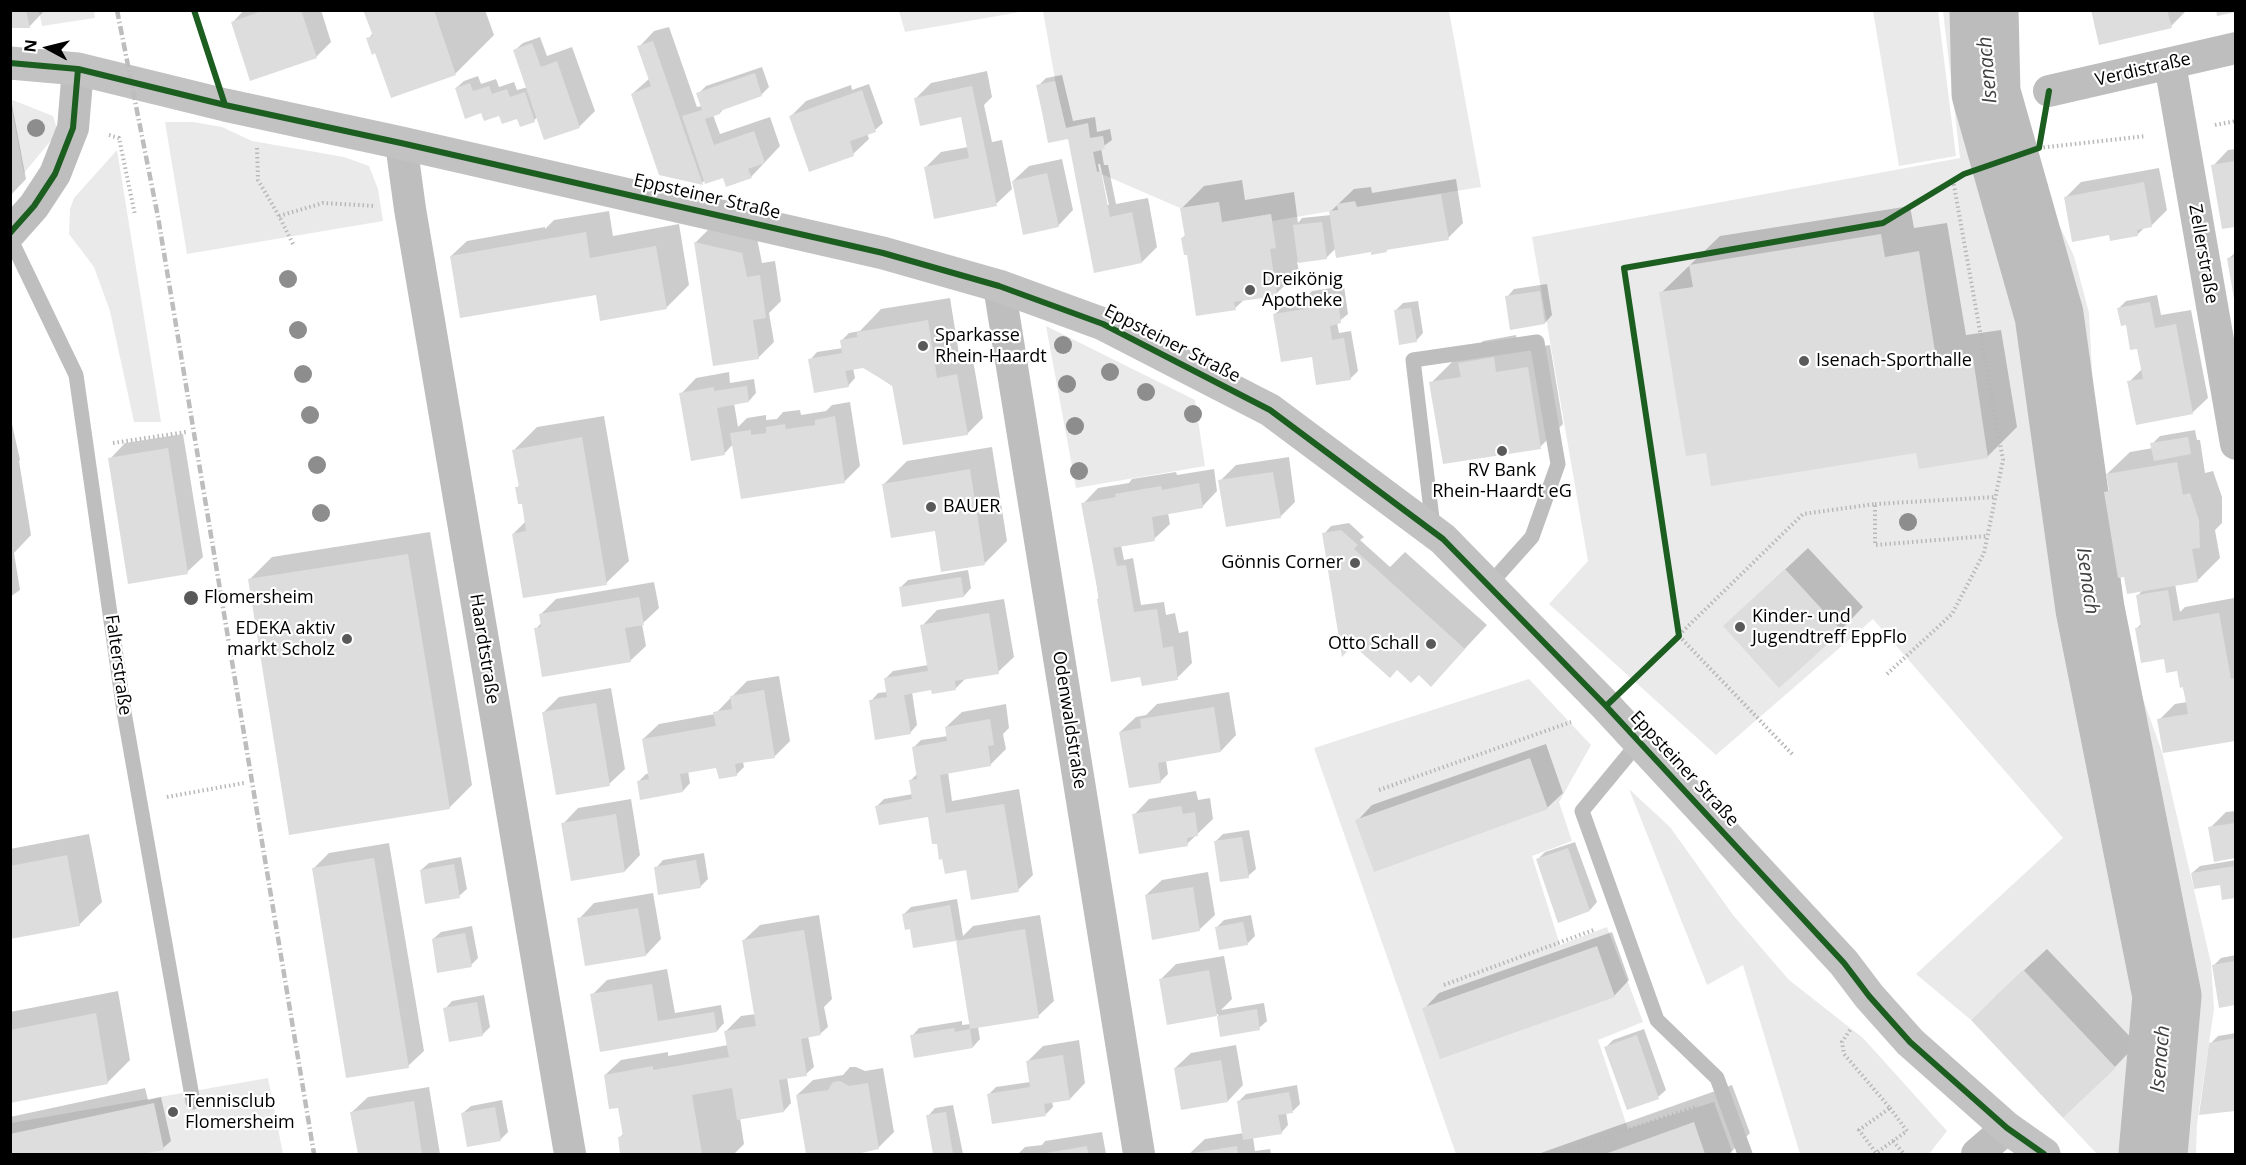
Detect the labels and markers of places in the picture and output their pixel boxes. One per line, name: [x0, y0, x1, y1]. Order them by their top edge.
place label: Dreikönig Apotheke: [1262, 269, 1343, 312]
marker: Dreikönig Apotheke: [1243, 283, 1257, 297]
place label: Sparkasse Rhein-Haardt: [935, 325, 1047, 368]
marker: Sparkasse Rhein-Haardt: [916, 339, 930, 353]
place label: Isenach-Sporthalle: [1816, 350, 1972, 372]
marker: Isenach-Sporthalle: [1797, 354, 1811, 368]
marker: RV Bank Rhein-Haardt eG: [1495, 444, 1509, 458]
place label: RV Bank Rhein-Haardt eG: [1432, 460, 1572, 502]
place label: BAUER: [943, 496, 1000, 518]
marker: BAUER: [924, 500, 938, 514]
place label: Gönnis Corner: [1221, 552, 1343, 574]
marker: Gönnis Corner: [1348, 556, 1362, 570]
place label: Flomersheim: [204, 587, 314, 609]
marker: Flomersheim: [182, 589, 200, 607]
place label: Kinder- und Jugendtreff EppFlo: [1752, 606, 1907, 648]
place label: EDEKA aktiv markt Scholz: [227, 618, 335, 660]
marker: Kinder- und Jugendtreff EppFlo: [1733, 620, 1747, 634]
marker: EDEKA aktiv markt Scholz: [340, 632, 354, 646]
place label: Otto Schall: [1328, 633, 1419, 655]
marker: Otto Schall: [1424, 637, 1438, 651]
place label: Tennisclub Flomersheim: [185, 1091, 295, 1134]
marker: Tennisclub Flomersheim: [166, 1105, 180, 1119]

